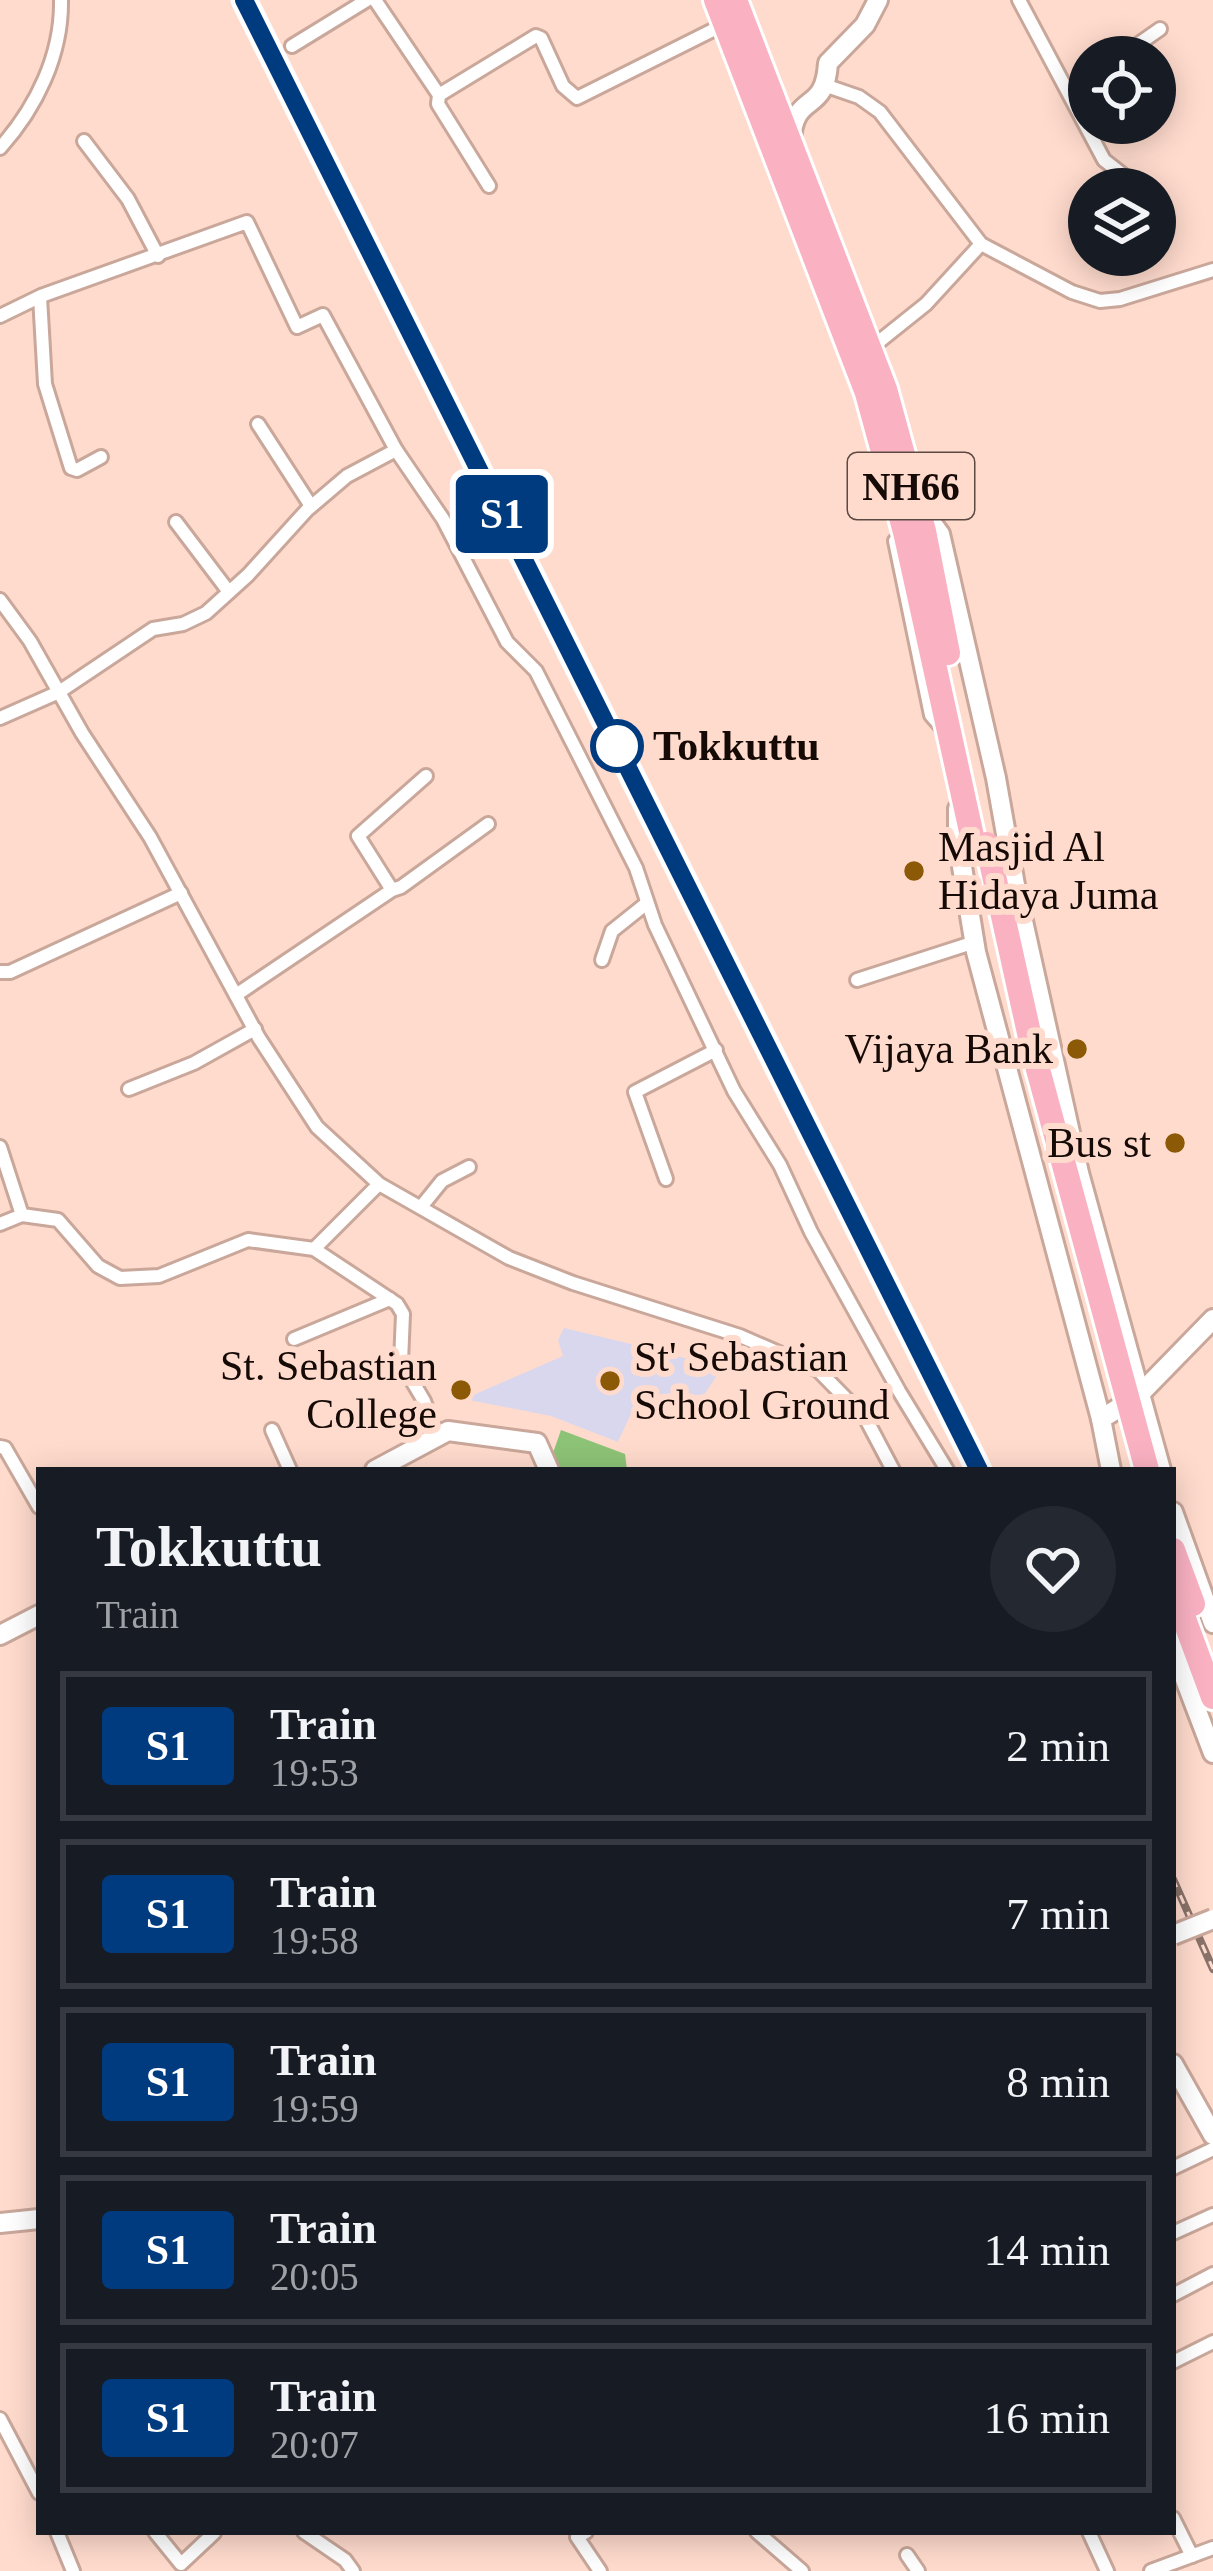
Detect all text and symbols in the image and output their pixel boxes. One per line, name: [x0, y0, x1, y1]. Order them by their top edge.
map controls: [1068, 36, 1176, 276]
button: locate: [1068, 36, 1176, 144]
button: layers: [1068, 168, 1176, 276]
road number: NH66: [848, 453, 974, 519]
line badge: S1: [448, 475, 556, 553]
text: S1: [480, 491, 524, 537]
marker: Tokkuttu: [592, 721, 642, 771]
place label: Tokkuttu: [653, 723, 820, 769]
place label: Masjid Al Hidaya Juma: [938, 824, 1159, 918]
marker: Masjid Al Hidaya Juma: [901, 858, 927, 884]
place label: Vijaya Bank: [844, 1026, 1053, 1072]
marker: Vijaya Bank: [1064, 1036, 1090, 1062]
place label: Bus st: [1047, 1120, 1151, 1166]
marker: Bus st: [1162, 1130, 1188, 1156]
place label: St' Sebastian School Ground: [634, 1334, 890, 1428]
place label: St. Sebastian College: [220, 1343, 437, 1437]
marker: St' Sebastian School Ground: [597, 1368, 623, 1394]
marker: St. Sebastian College: [448, 1377, 474, 1403]
button: heart: [990, 1506, 1116, 1632]
text: Tokkuttu: [96, 1515, 322, 1578]
text: Train: [96, 1593, 179, 1636]
text: Train: [270, 1699, 377, 1749]
text: 2 min: [1006, 1721, 1110, 1771]
text: S1: [146, 1723, 190, 1769]
text: 19:53: [270, 1751, 359, 1794]
text: Train: [270, 1867, 377, 1917]
text: 7 min: [1006, 1889, 1110, 1939]
text: S1: [146, 1891, 190, 1937]
text: 19:58: [270, 1919, 359, 1962]
text: Train: [270, 2035, 377, 2085]
text: 8 min: [1006, 2057, 1110, 2107]
text: S1: [146, 2059, 190, 2105]
text: 19:59: [270, 2087, 359, 2130]
text: Train: [270, 2203, 377, 2253]
text: 14 min: [984, 2225, 1110, 2275]
text: S1: [146, 2227, 190, 2273]
text: 20:05: [270, 2255, 359, 2298]
text: Train: [270, 2371, 377, 2421]
text: 16 min: [984, 2393, 1110, 2443]
text: S1: [146, 2395, 190, 2441]
text: 20:07: [270, 2423, 359, 2466]

